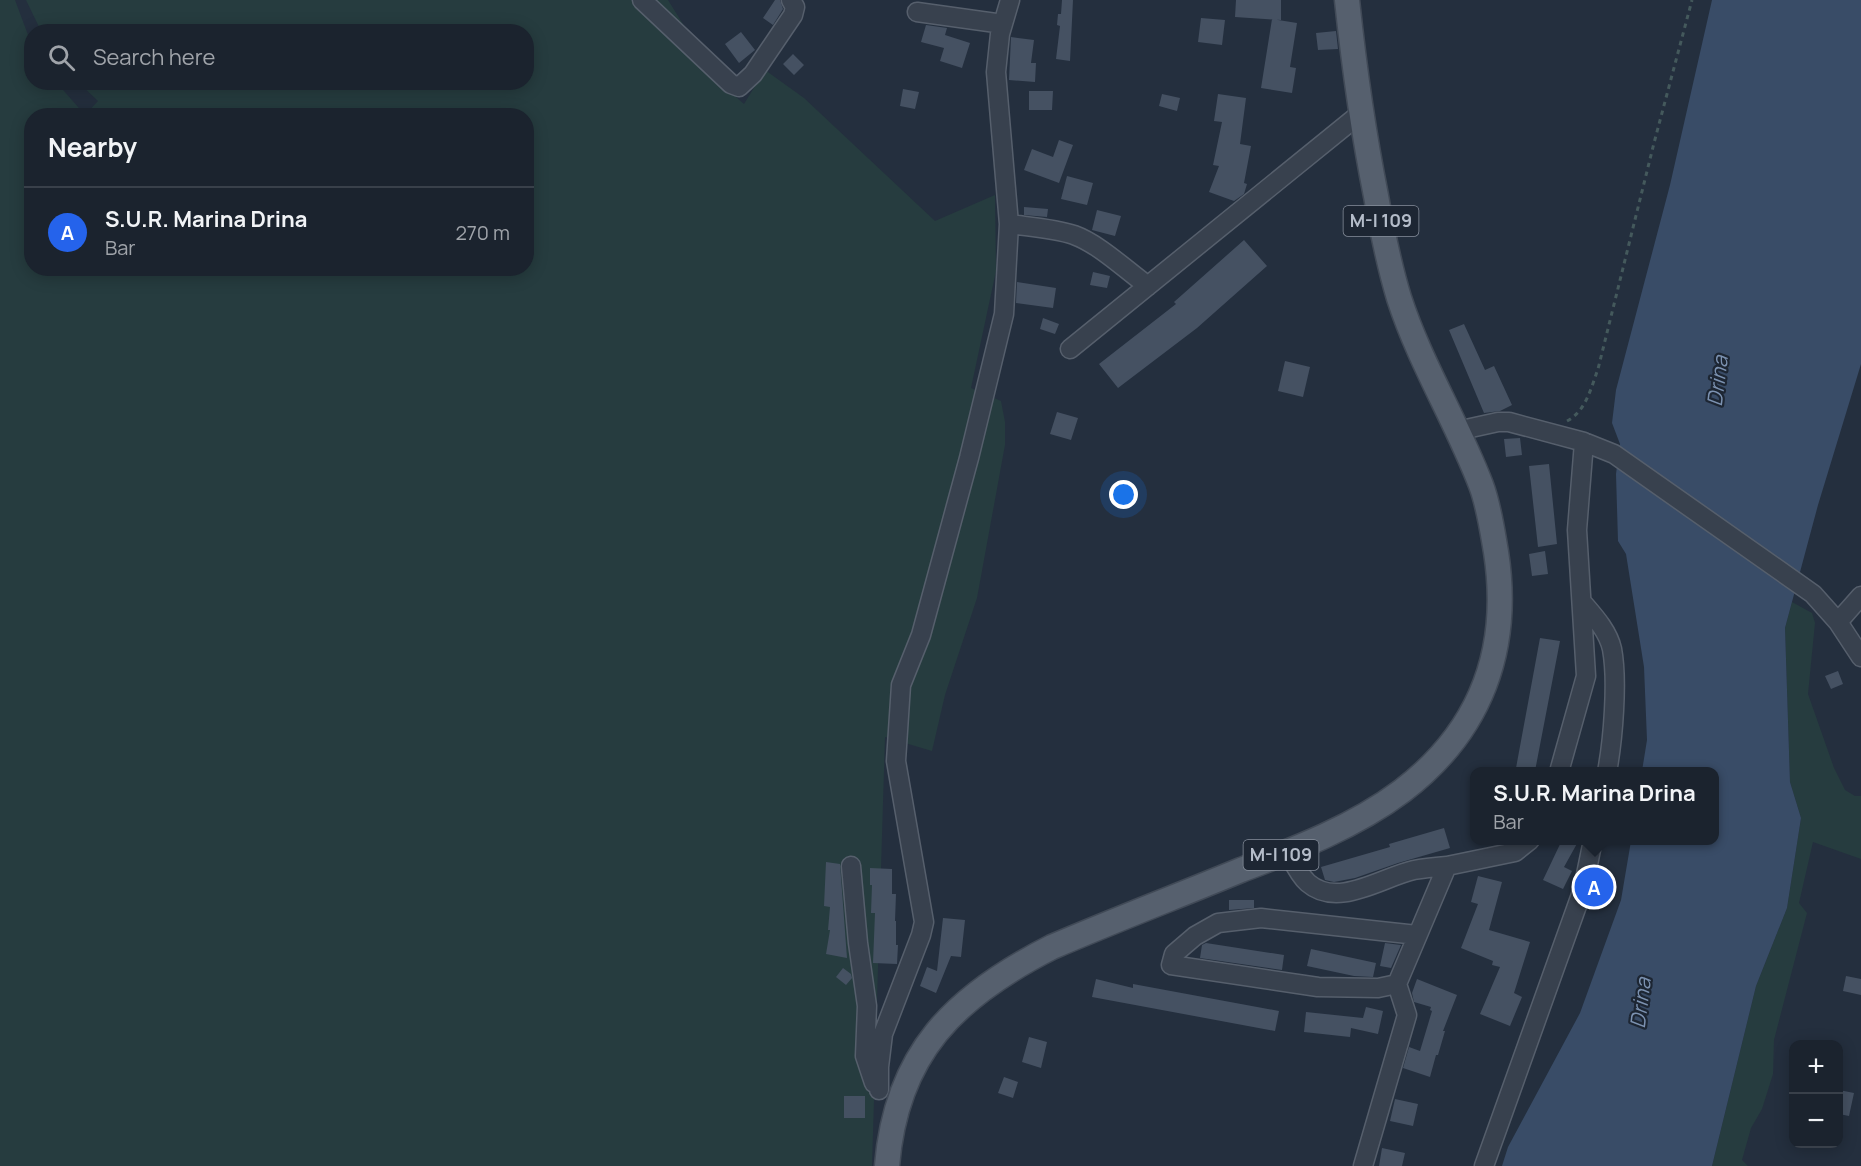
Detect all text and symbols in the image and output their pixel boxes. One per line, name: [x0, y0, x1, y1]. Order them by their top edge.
search box: [24, 24, 534, 90]
icon: search: [45, 41, 78, 74]
text: Search here: [93, 42, 215, 72]
text: Nearby: [48, 129, 137, 165]
text: S.U.R. Marina Drina: [105, 204, 307, 234]
road number: M-I 109: [1344, 206, 1418, 236]
text: A: [61, 219, 74, 246]
text: 270 m: [455, 219, 510, 246]
text: Bar: [105, 234, 136, 261]
water label: Drina: [1700, 353, 1734, 408]
your location: [1109, 480, 1138, 509]
popup: [1470, 767, 1719, 845]
text: S.U.R. Marina Drina: [1493, 778, 1696, 808]
text: Bar: [1493, 808, 1524, 835]
road number: M-I 109: [1244, 840, 1318, 870]
pin: A: [1574, 864, 1614, 910]
water label: Drina: [1623, 975, 1657, 1030]
map controls: [1789, 1040, 1843, 1148]
button: +: [1789, 1040, 1843, 1094]
button: −: [1789, 1094, 1843, 1148]

